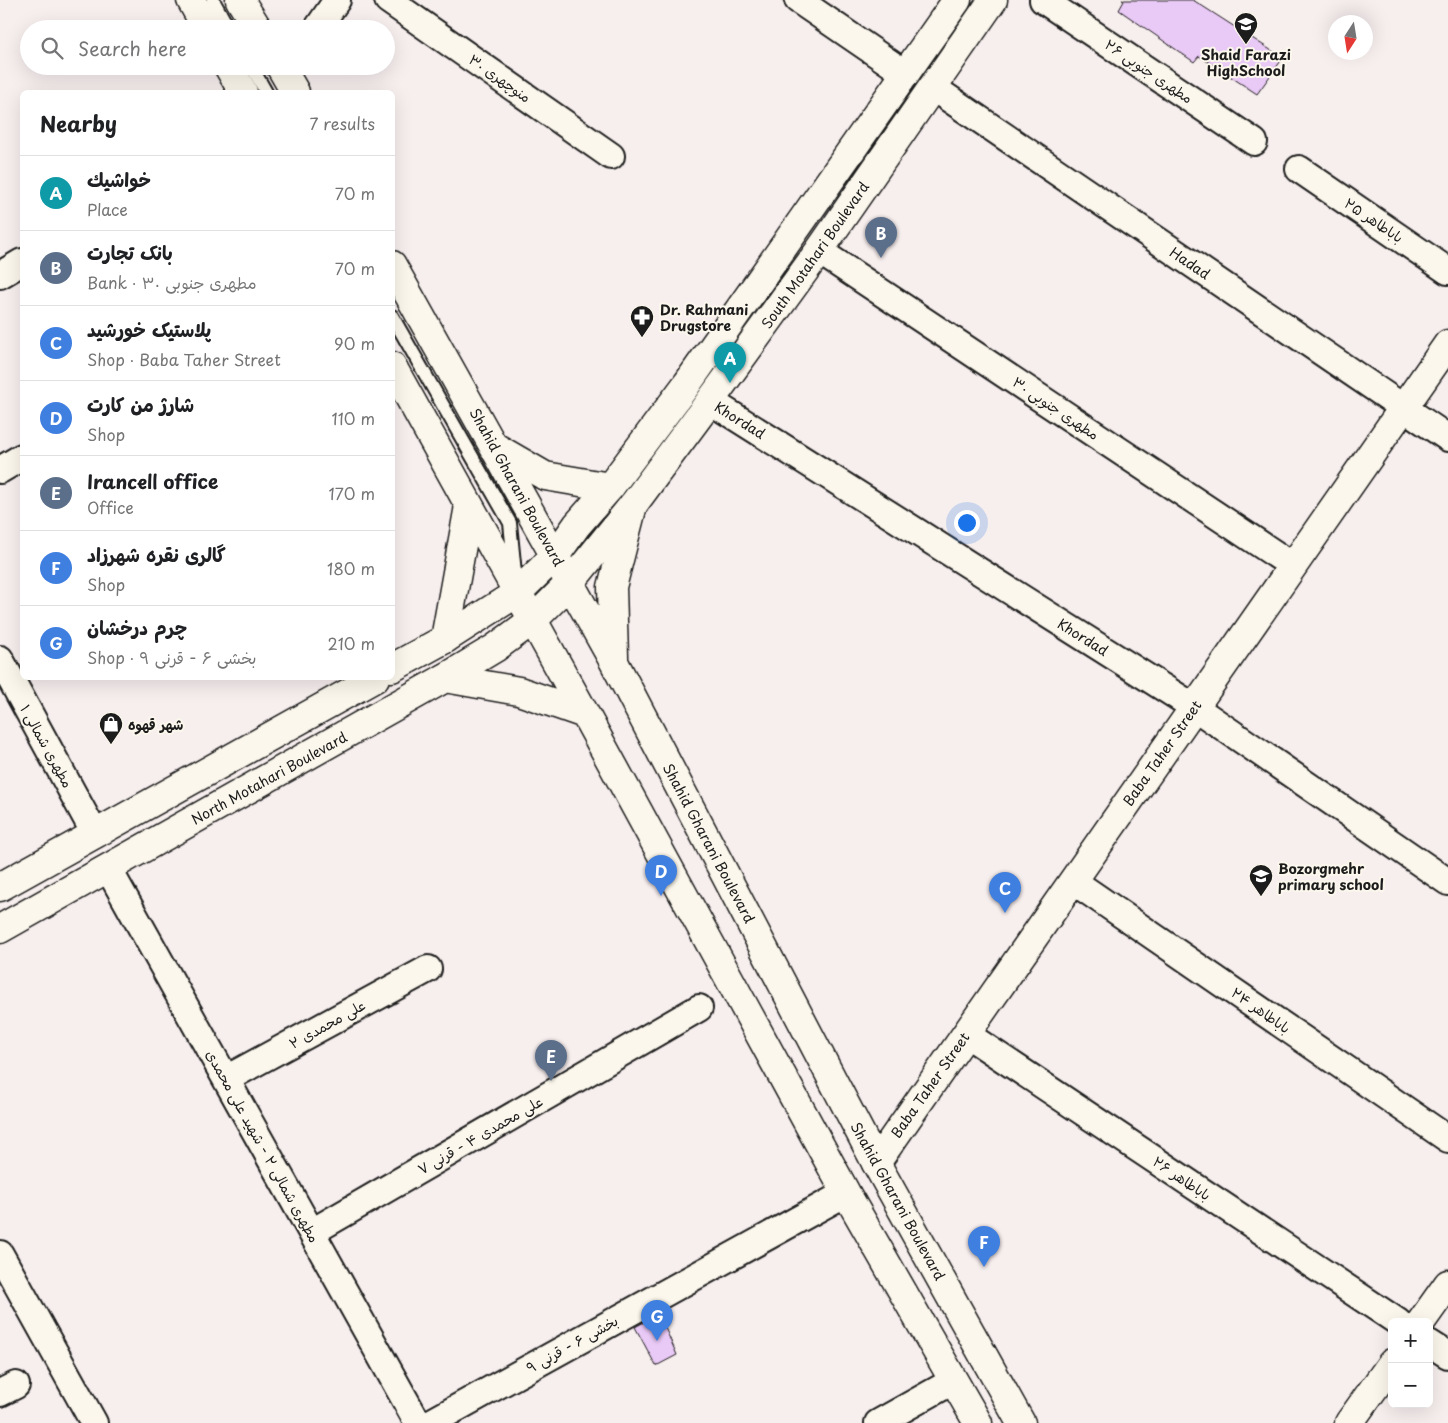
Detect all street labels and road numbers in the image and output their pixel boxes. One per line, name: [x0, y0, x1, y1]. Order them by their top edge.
street label: مطهری جنوبی ۲۶: [1101, 34, 1197, 108]
street label: منوچهری ۳۰: [465, 49, 535, 107]
street label: South Motahari Boulevard: [756, 177, 874, 333]
street label: باباطاهر ۲۵: [1340, 192, 1408, 248]
street label: Hadad: [1166, 242, 1215, 284]
street label: مطهری جنوبی ۳۰: [1008, 371, 1104, 445]
street label: Khordad: [711, 396, 770, 444]
street label: Shahid Gharani Boulevard: [465, 404, 570, 570]
street label: Khordad: [1054, 613, 1113, 661]
street label: Baba Taher Street: [1118, 696, 1206, 810]
street label: مطهری شمالی ۱: [15, 701, 79, 791]
street label: North Motahari Boulevard: [187, 726, 351, 830]
street label: Shahid Gharani Boulevard: [658, 759, 760, 927]
street label: باباطاهر ۲۴: [1227, 982, 1295, 1038]
street label: علی محمدی ۲: [285, 994, 369, 1054]
street label: Baba Taher Street: [886, 1028, 974, 1142]
street label: مطهری شمالی ۲ - شهید علی محمدی: [201, 1046, 325, 1246]
street label: علی محمدی ۴ - قرنی ۷: [414, 1091, 546, 1179]
street label: Shahid Gharani Boulevard: [846, 1118, 951, 1284]
street label: باباطاهر ۲۶: [1149, 1151, 1215, 1205]
street label: بخشی ۶ - قرنی ۹: [522, 1310, 622, 1378]

